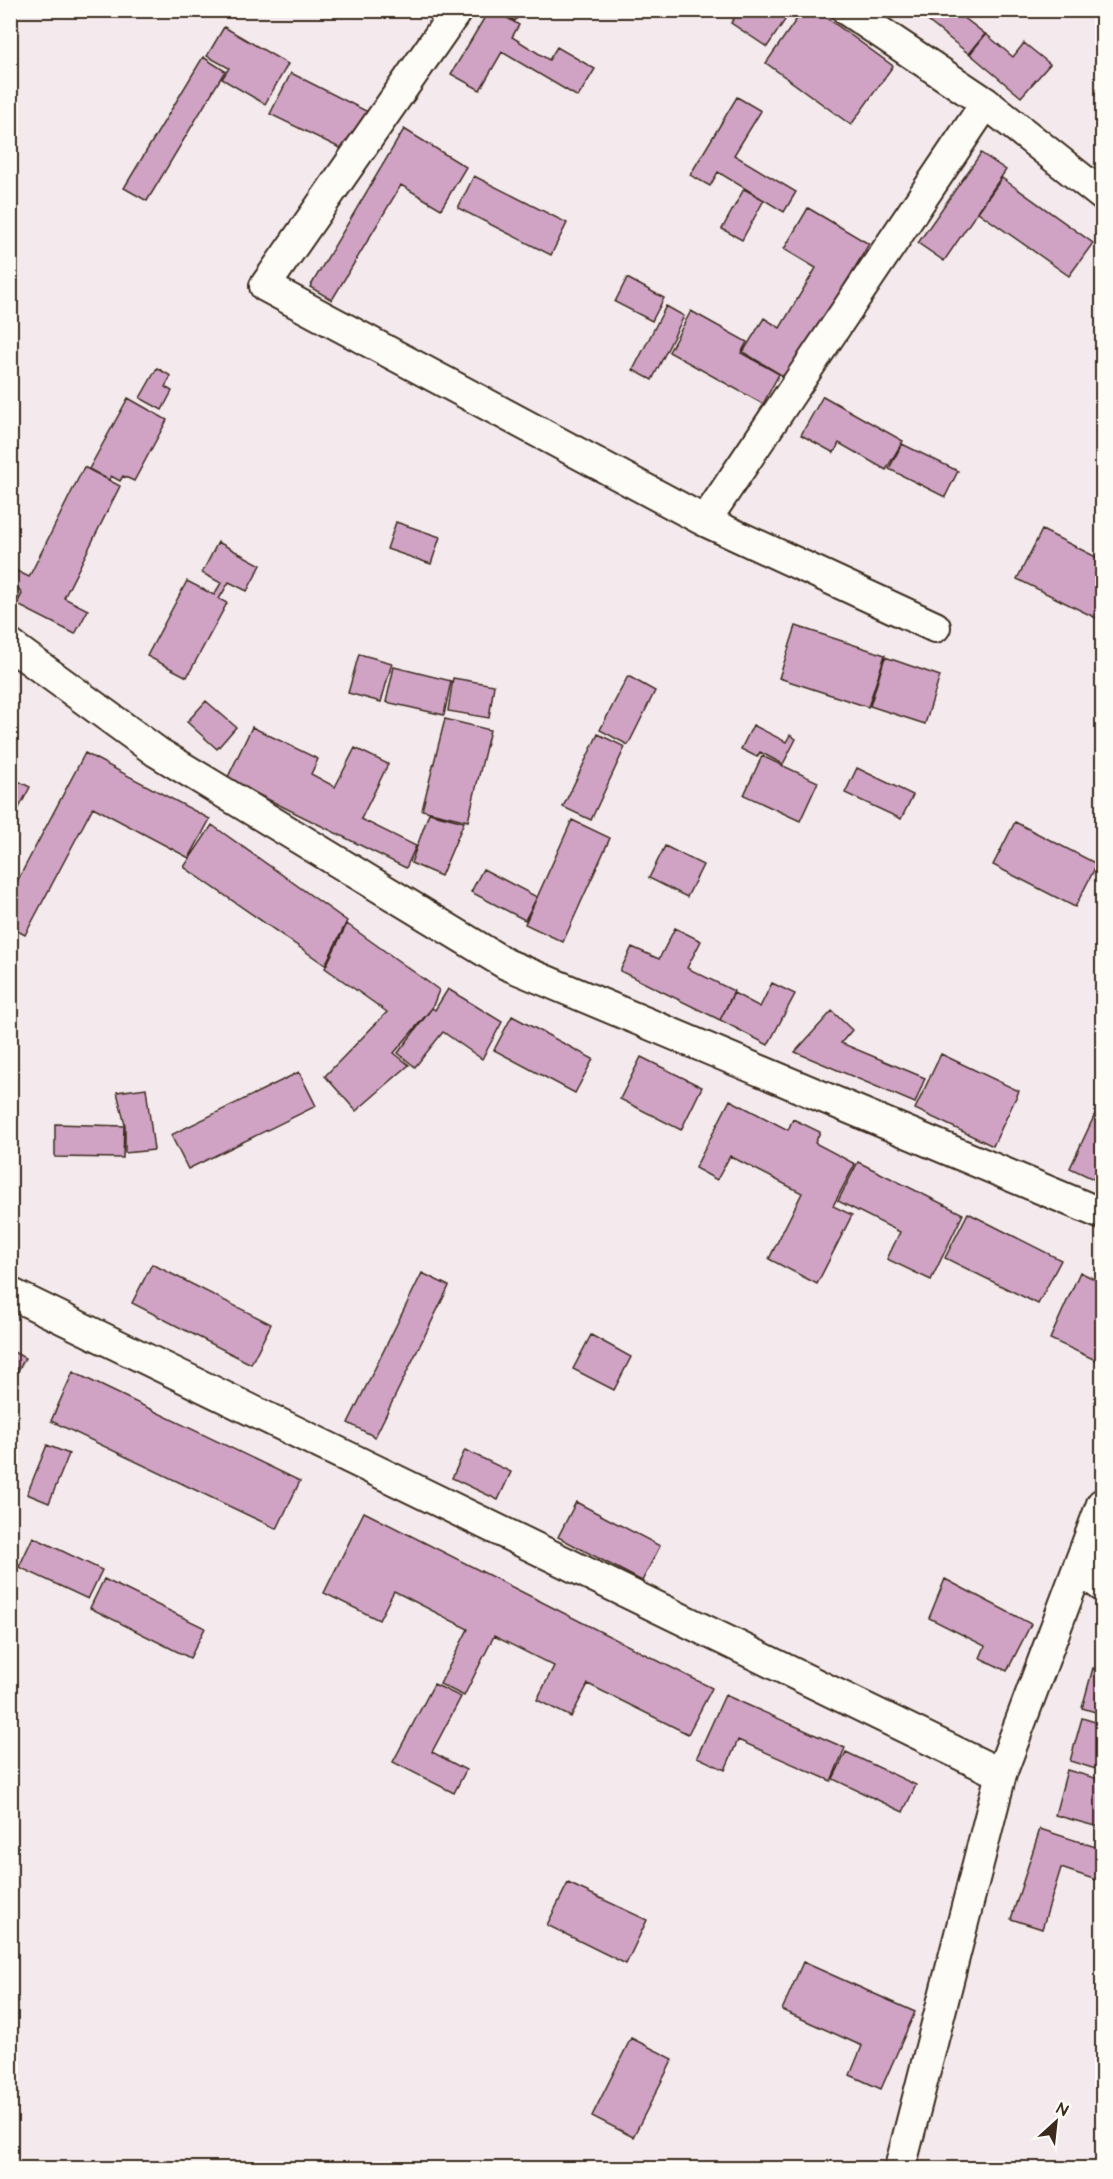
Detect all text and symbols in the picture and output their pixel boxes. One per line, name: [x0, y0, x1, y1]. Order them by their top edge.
north arrow: [1026, 2092, 1086, 2152]
text: N: [1053, 2097, 1072, 2122]

